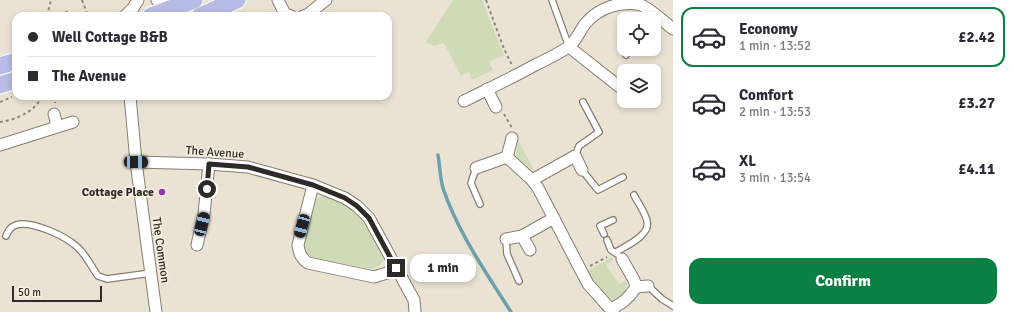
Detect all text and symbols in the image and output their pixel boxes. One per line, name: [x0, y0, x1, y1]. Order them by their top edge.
map controls: [617, 12, 661, 108]
button: locate: [617, 12, 661, 56]
icon: car: [691, 19, 727, 55]
text: Economy: [739, 20, 798, 38]
text: Well Cottage B&B: [52, 28, 168, 46]
text: £2.42: [958, 28, 995, 46]
text: 1 min · 13:52: [739, 38, 811, 54]
button: layers: [617, 64, 661, 108]
text: The Avenue: [52, 67, 126, 85]
icon: car: [691, 85, 727, 121]
text: Comfort: [739, 86, 793, 104]
text: £3.27: [958, 94, 995, 112]
text: 2 min · 13:53: [739, 104, 811, 120]
street label: The Avenue: [185, 143, 245, 162]
icon: car: [691, 151, 727, 187]
text: XL: [739, 152, 756, 170]
car: [124, 156, 148, 168]
text: £4.11: [958, 160, 995, 178]
text: 3 min · 13:54: [739, 170, 811, 186]
route start: [198, 180, 216, 198]
place label: Cottage Place: [82, 185, 154, 200]
marker: Cottage Place: [157, 187, 167, 197]
car: [193, 211, 211, 237]
car: [293, 213, 311, 239]
street label: The Common: [148, 216, 173, 284]
callout: 1 min: [410, 254, 476, 282]
button: Confirm: [689, 258, 997, 304]
route end: [387, 259, 405, 277]
text: 1 min: [427, 260, 459, 276]
scale bar: [12, 284, 102, 303]
text: 50 m: [18, 286, 41, 299]

